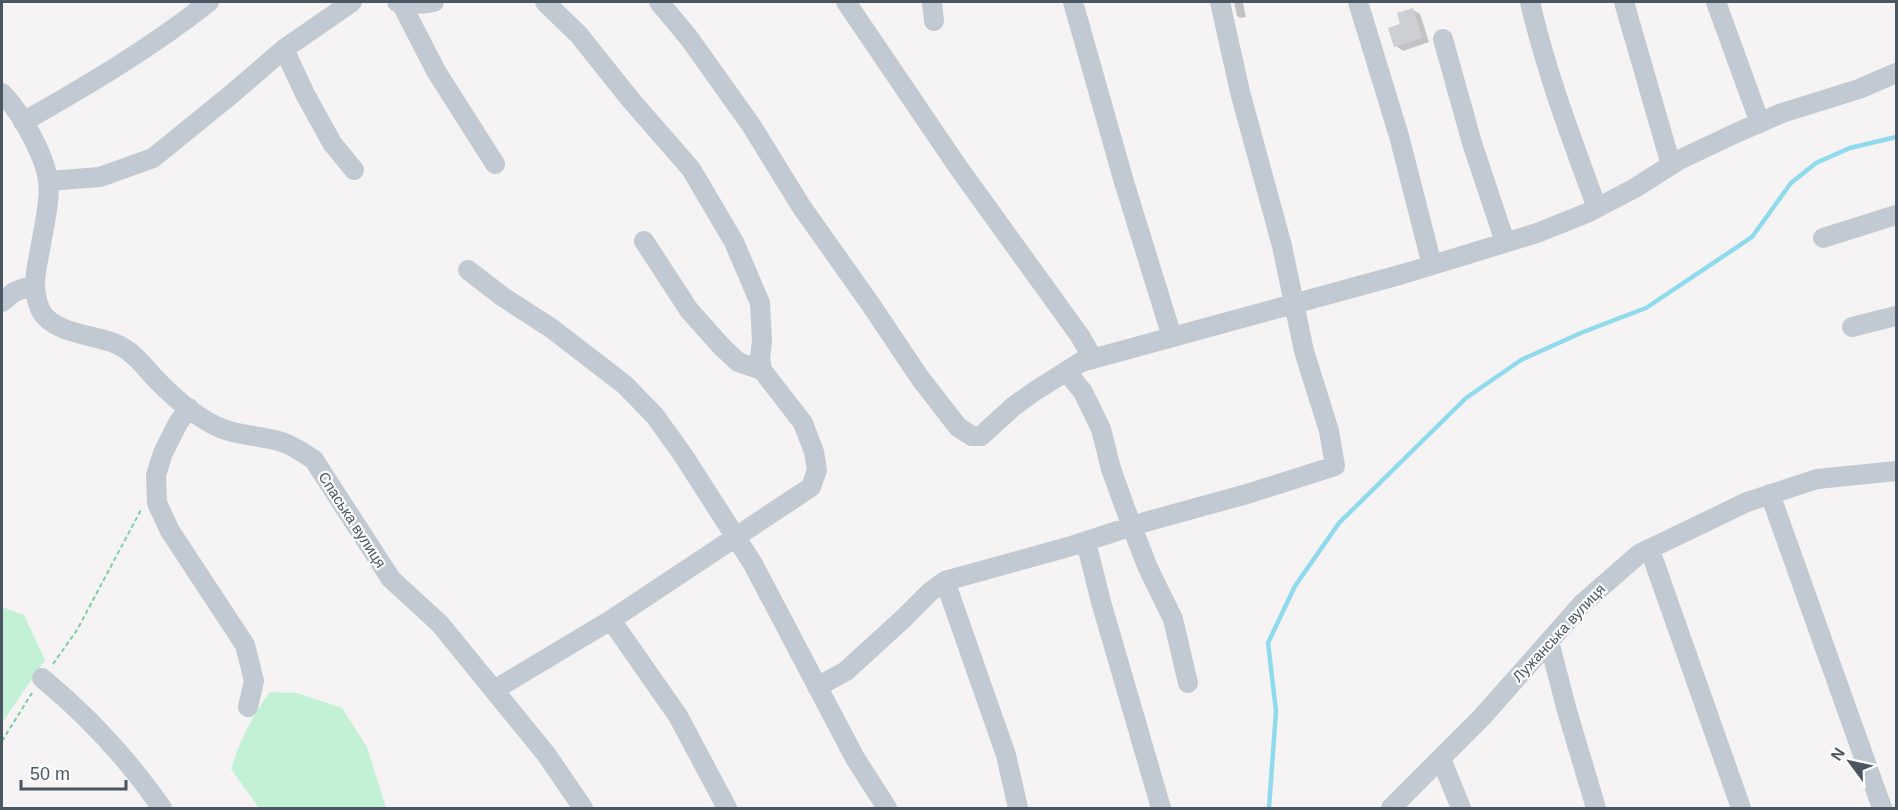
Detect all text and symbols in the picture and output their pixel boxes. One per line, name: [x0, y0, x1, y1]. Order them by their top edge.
street label: Спаська вулиця: [315, 469, 390, 571]
street label: Лужанська вулиця: [1509, 580, 1608, 685]
north arrow: [1820, 732, 1880, 792]
text: N: [1828, 745, 1848, 764]
scale bar: [21, 753, 126, 791]
text: 50 m: [30, 764, 70, 784]

